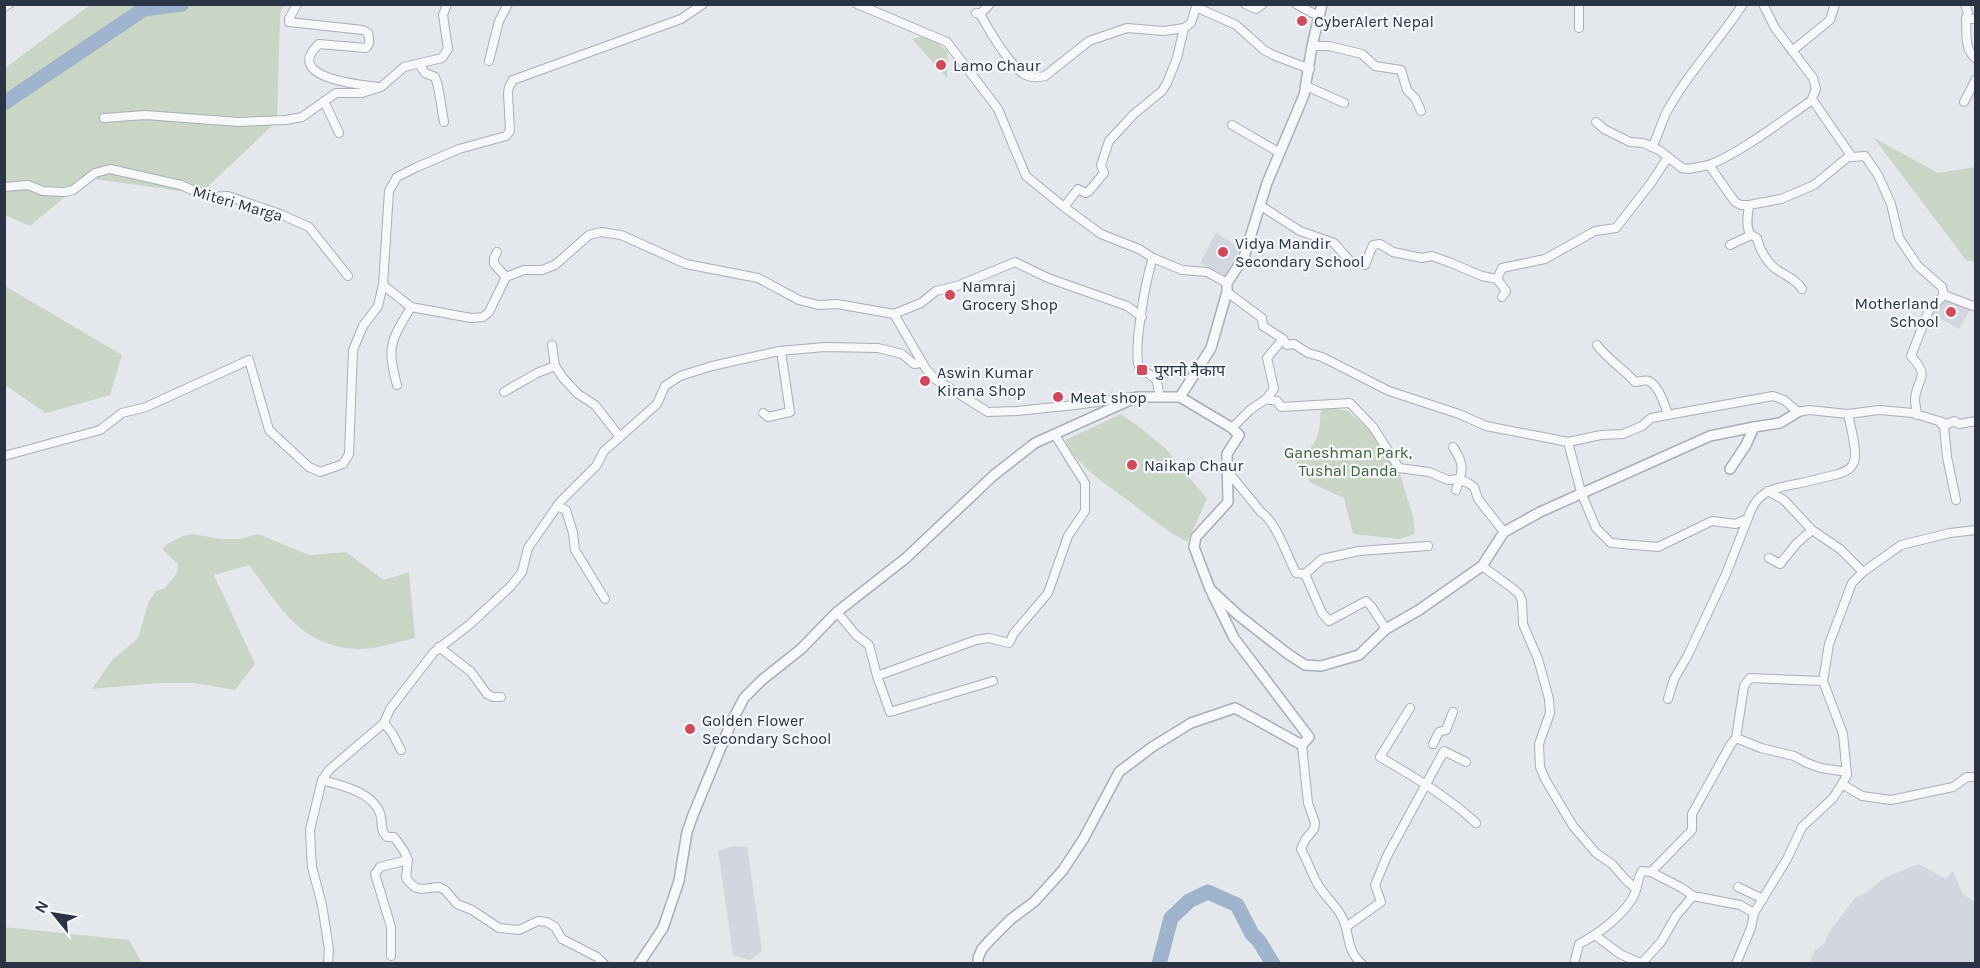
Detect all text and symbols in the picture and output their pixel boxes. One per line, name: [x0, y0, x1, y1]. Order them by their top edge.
place label: CyberAlert Nepal: [1314, 12, 1434, 31]
marker: CyberAlert Nepal: [1295, 14, 1309, 28]
place label: Lamo Chaur: [953, 56, 1041, 75]
marker: Lamo Chaur: [934, 58, 948, 72]
street label: Miteri Marga: [191, 182, 285, 225]
place label: Vidya Mandir Secondary School: [1235, 234, 1364, 271]
marker: Vidya Mandir Secondary School: [1216, 245, 1230, 259]
place label: Namraj Grocery Shop: [962, 277, 1058, 314]
marker: Namraj Grocery Shop: [943, 288, 957, 302]
place label: Motherland School: [1855, 294, 1939, 331]
marker: Motherland School: [1944, 305, 1958, 319]
place label: पुरानो नैकाप: [1154, 361, 1226, 381]
place label: Aswin Kumar Kirana Shop: [937, 363, 1034, 400]
marker: पुरानो नैकाप: [1135, 363, 1149, 377]
marker: Aswin Kumar Kirana Shop: [918, 374, 932, 388]
place label: Meat shop: [1070, 388, 1147, 407]
marker: Meat shop: [1051, 390, 1065, 404]
park label: Ganeshman Park, Tushal Danda: [1284, 443, 1412, 480]
place label: Naikap Chaur: [1144, 456, 1243, 475]
marker: Naikap Chaur: [1125, 458, 1139, 472]
place label: Golden Flower Secondary School: [702, 711, 831, 748]
marker: Golden Flower Secondary School: [683, 722, 697, 736]
north arrow: [24, 884, 84, 944]
text: N: [30, 897, 53, 916]

